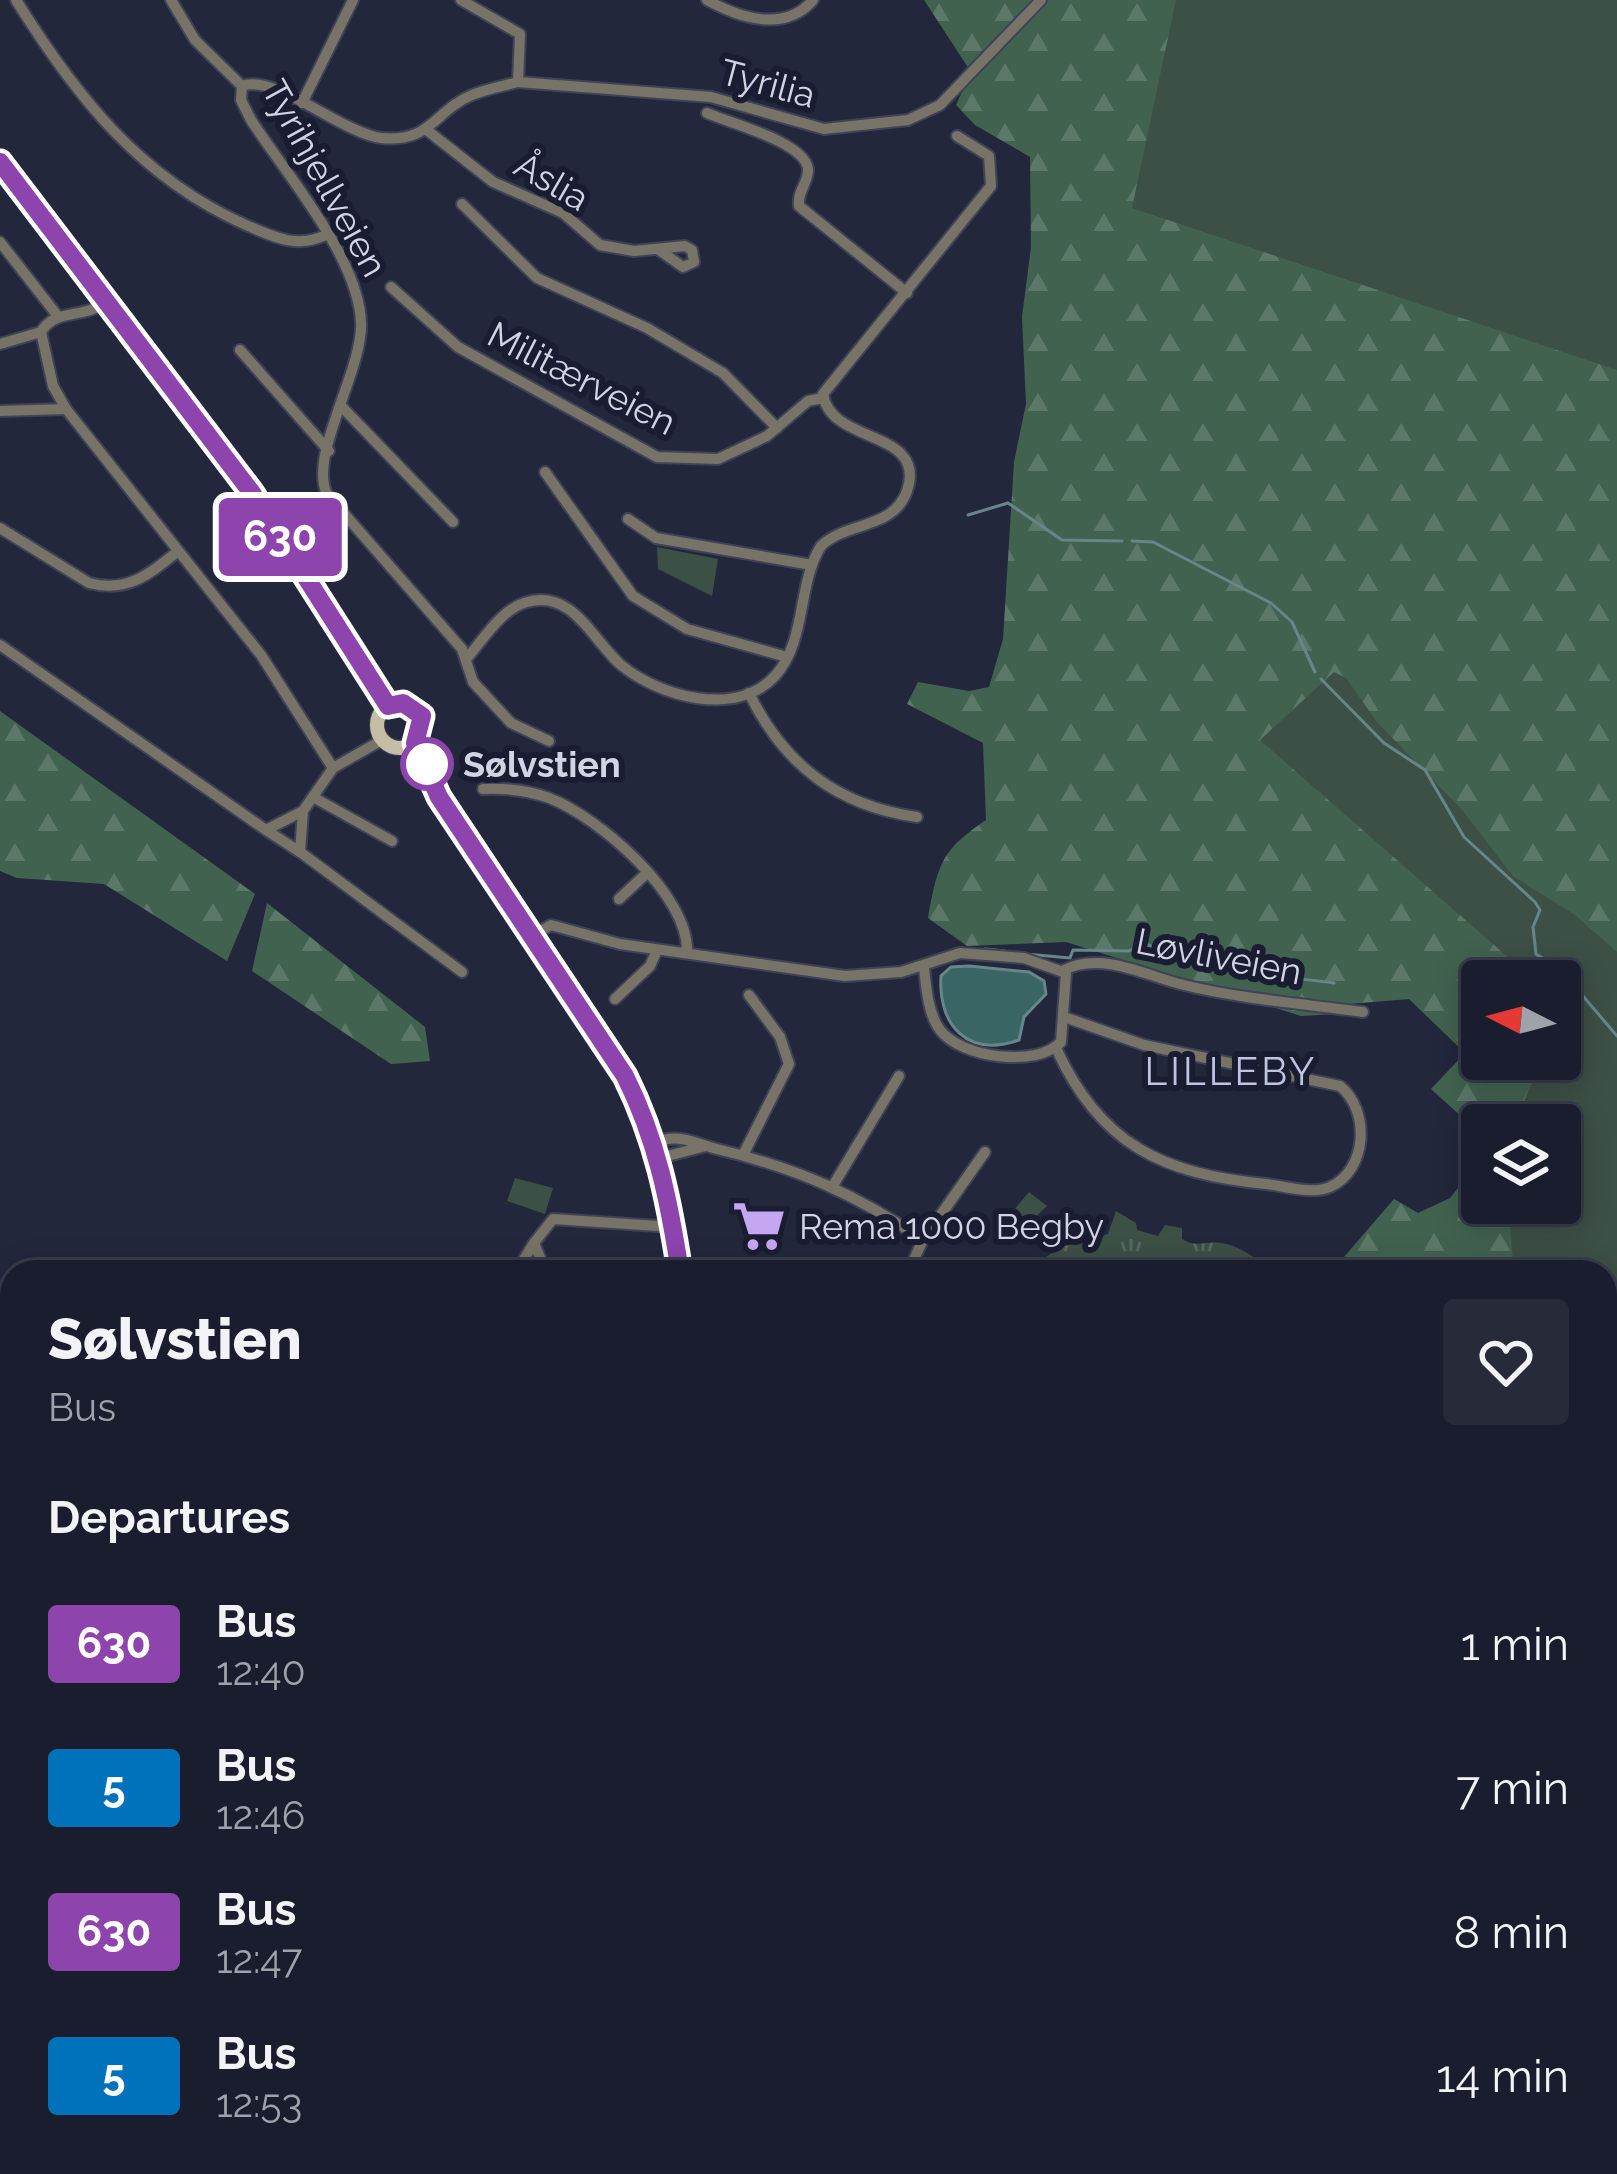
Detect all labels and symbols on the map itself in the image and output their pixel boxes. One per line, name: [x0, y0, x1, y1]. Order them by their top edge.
street label: Tyrilia: [716, 50, 820, 116]
street label: Tyrihjellveien: [254, 73, 396, 283]
street label: Åslia: [507, 142, 597, 219]
street label: Militærveien: [481, 313, 683, 443]
line badge: 630: [211, 498, 349, 576]
marker: Sølvstien: [402, 739, 452, 789]
place label: Sølvstien: [463, 743, 621, 785]
street label: Løvliveien: [1133, 919, 1305, 993]
north arrow: [1461, 960, 1581, 1080]
district label: LILLEBY: [1145, 1048, 1317, 1094]
supermarket icon: Rema 1000 Begby: [730, 1197, 788, 1255]
place label: Rema 1000 Begby: [799, 1205, 1104, 1247]

